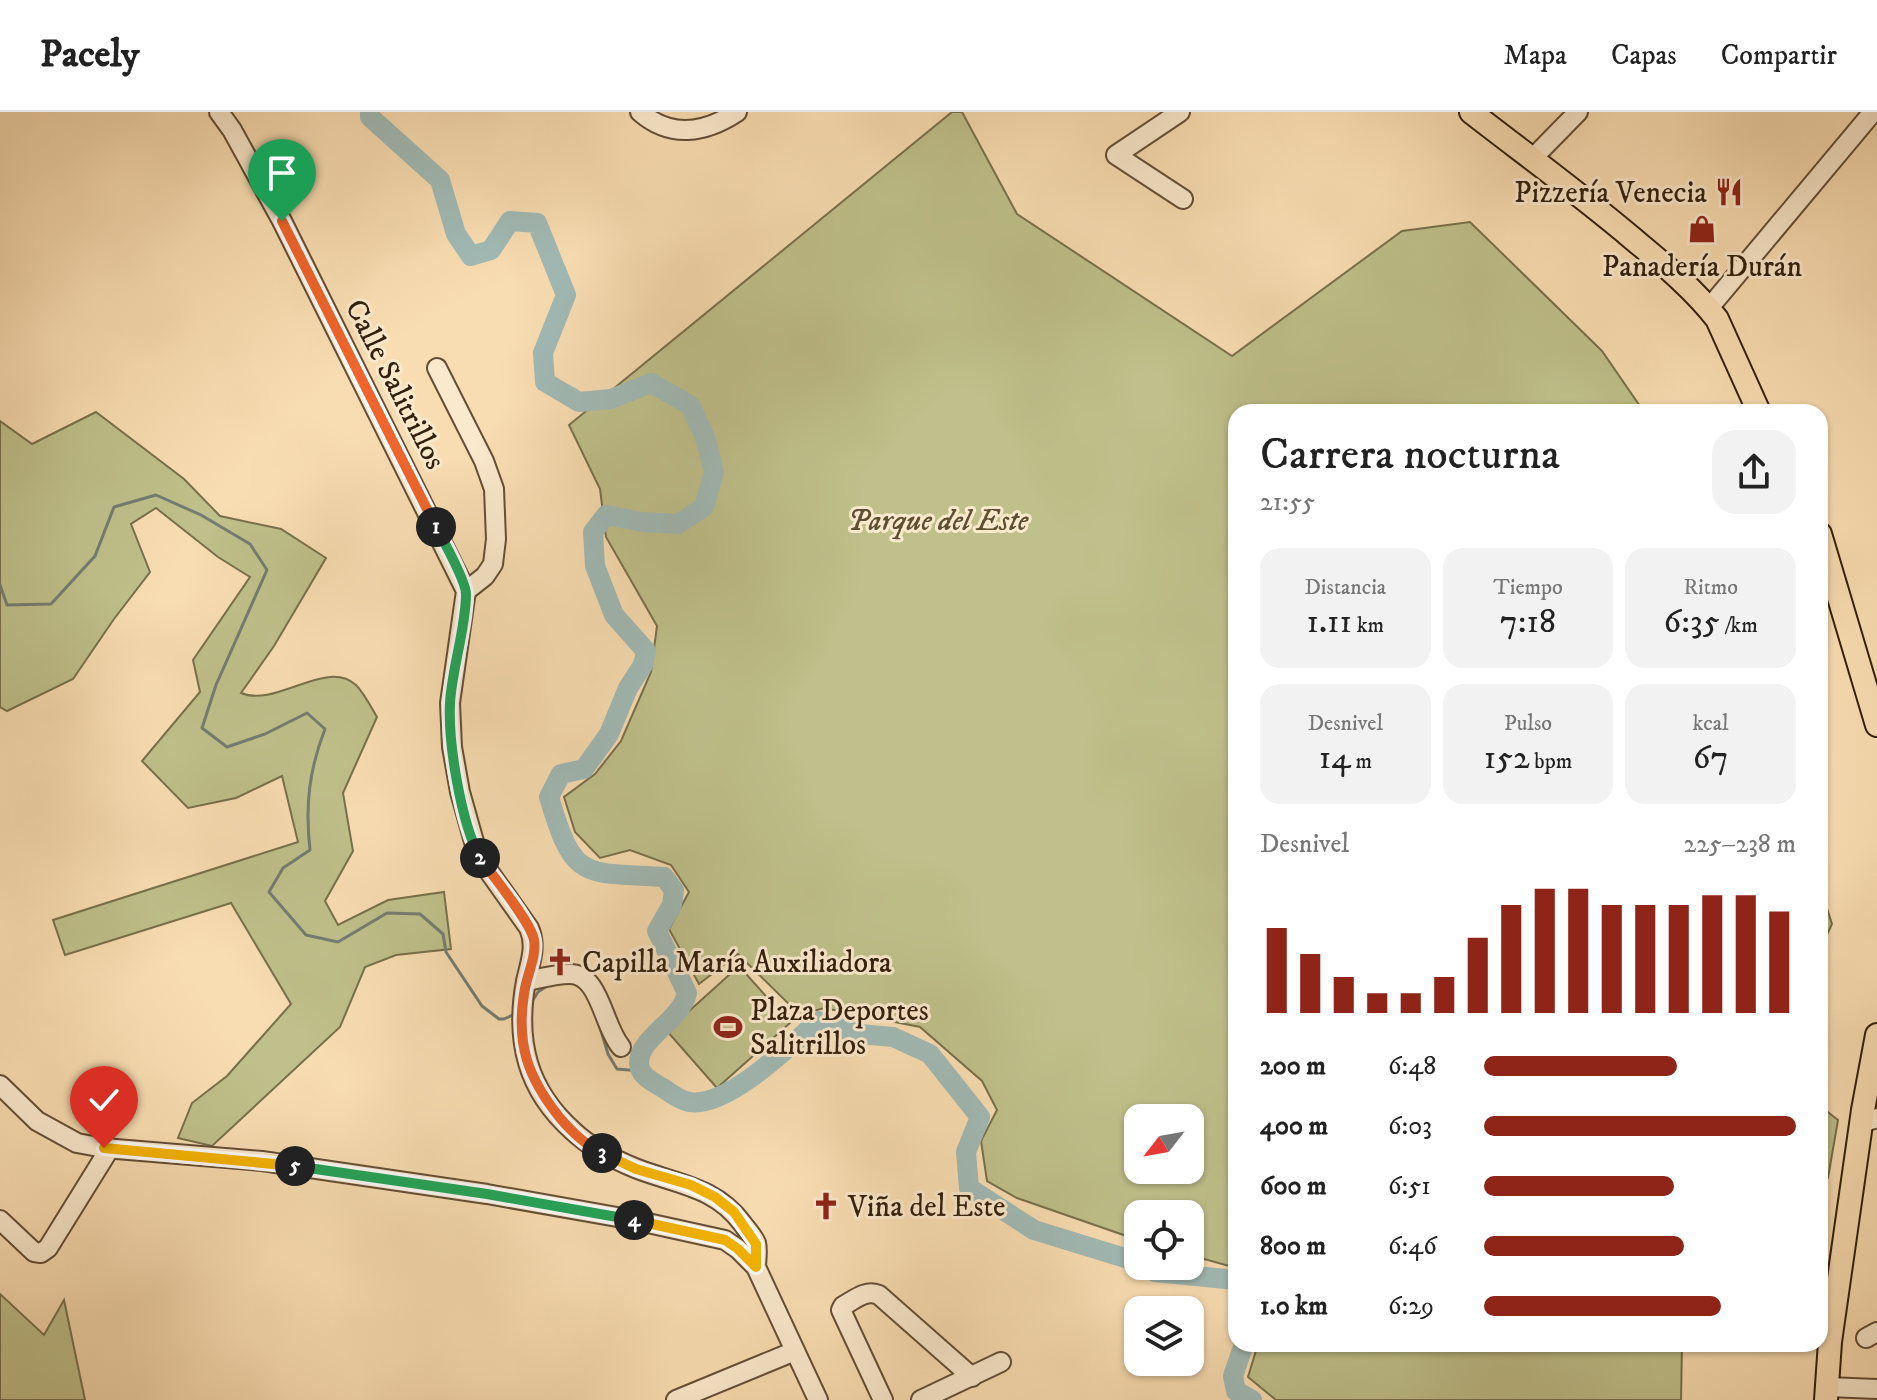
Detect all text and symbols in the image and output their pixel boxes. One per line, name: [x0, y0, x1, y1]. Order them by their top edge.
text: Pacely: [40, 31, 139, 79]
text: Mapa: [1503, 38, 1567, 73]
text: Capas: [1611, 38, 1677, 73]
text: Compartir: [1721, 38, 1837, 73]
pin: [248, 139, 316, 221]
icon: arrive: [260, 151, 304, 195]
place label: Pizzería Venecia: [1514, 175, 1707, 212]
restaurant icon: Pizzería Venecia: [1714, 177, 1744, 207]
shop icon: Panadería Durán: [1687, 214, 1717, 244]
place label: Panadería Durán: [1602, 249, 1803, 286]
street label: Calle Salitrillos: [336, 294, 453, 476]
text: Carrera nocturna: [1260, 428, 1560, 483]
button: share: [1712, 430, 1796, 514]
text: 21:55: [1260, 486, 1315, 519]
park label: Parque del Este: [848, 503, 1029, 540]
pin: 1: [416, 507, 456, 547]
text: 1: [432, 513, 440, 540]
text: Distancia: [1304, 574, 1386, 601]
text: Tiempo: [1493, 574, 1563, 601]
text: Ritmo: [1683, 574, 1738, 601]
text: 1.11: [1306, 601, 1352, 643]
text: 7:18: [1500, 601, 1556, 643]
text: 6:35: [1664, 601, 1720, 643]
text: km: [1352, 612, 1384, 639]
text: /km: [1720, 612, 1758, 639]
text: Desnivel: [1308, 710, 1383, 737]
text: Pulso: [1504, 710, 1552, 737]
text: kcal: [1693, 710, 1729, 737]
text: 14: [1319, 737, 1351, 779]
text: 152: [1484, 737, 1530, 779]
text: 67: [1693, 737, 1728, 779]
text: m: [1351, 748, 1372, 775]
text: bpm: [1530, 748, 1572, 775]
text: Desnivel: [1260, 828, 1349, 861]
text: 225–238 m: [1683, 828, 1796, 861]
pin: 2: [460, 838, 500, 878]
text: 2: [475, 844, 485, 871]
place label: Capilla María Auxiliadora: [582, 945, 892, 982]
church icon: Capilla María Auxiliadora: [545, 947, 575, 977]
place label: Plaza Deportes Salitrillos: [750, 993, 929, 1064]
sports icon: Plaza Deportes Salitrillos: [713, 1012, 743, 1042]
text: 200 m: [1260, 1050, 1326, 1083]
text: 6:48: [1388, 1050, 1436, 1083]
pin: [70, 1066, 138, 1148]
icon: check: [82, 1078, 126, 1122]
north arrow: [1124, 1104, 1204, 1184]
map controls: [1124, 1104, 1204, 1376]
text: 400 m: [1260, 1110, 1328, 1143]
text: 6:03: [1388, 1110, 1432, 1143]
pin: 3: [582, 1133, 622, 1173]
text: 3: [598, 1139, 606, 1166]
pin: 5: [275, 1146, 315, 1186]
text: 5: [290, 1152, 300, 1179]
text: 600 m: [1260, 1170, 1327, 1203]
text: 6:51: [1388, 1170, 1431, 1203]
place label: Viña del Este: [847, 1189, 1005, 1226]
church icon: Viña del Este: [811, 1191, 841, 1221]
pin: 4: [614, 1200, 654, 1240]
button: locate: [1124, 1200, 1204, 1280]
text: 4: [628, 1206, 640, 1233]
text: 800 m: [1260, 1230, 1326, 1263]
text: 6:46: [1388, 1230, 1437, 1263]
text: 1.0 km: [1260, 1290, 1328, 1323]
text: 6:29: [1388, 1290, 1434, 1323]
button: layers: [1124, 1296, 1204, 1376]

